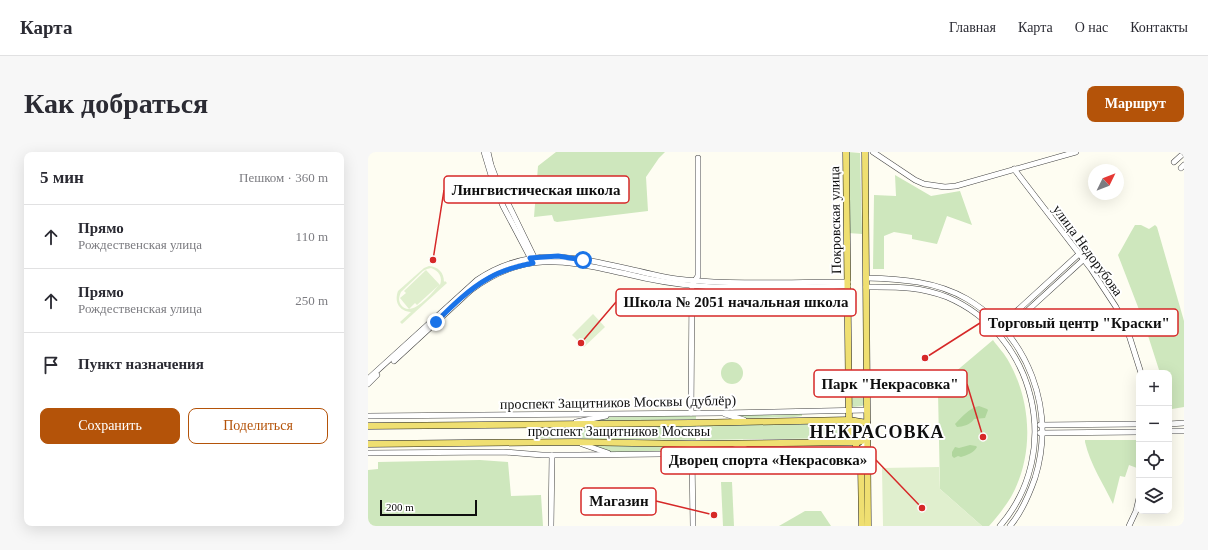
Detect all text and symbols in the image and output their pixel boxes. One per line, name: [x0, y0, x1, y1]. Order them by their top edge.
text: Карта: [20, 17, 72, 38]
text: Главная: [949, 20, 996, 35]
text: Карта: [1018, 20, 1053, 35]
text: О нас: [1075, 20, 1108, 35]
text: Контакты: [1130, 20, 1188, 35]
button: Маршрут: [1087, 86, 1184, 122]
text: Как добраться: [24, 88, 208, 119]
north arrow: [1088, 164, 1124, 200]
street label: Покровская улица: [827, 165, 844, 274]
text: 5 мин: [40, 168, 84, 187]
text: Пешком · 360 m: [239, 170, 328, 185]
callout: Лингвистическая школа: [444, 176, 629, 203]
text: Лингвистическая школа: [452, 182, 621, 198]
street label: улица Недорубова: [1050, 202, 1126, 299]
text: Прямо: [78, 220, 124, 236]
icon: ahead: [40, 226, 62, 248]
text: 110 m: [296, 229, 328, 244]
text: Рождественская улица: [78, 237, 202, 252]
route start: [574, 251, 592, 269]
text: Прямо: [78, 284, 124, 300]
callout: Школа № 2051 начальная школа: [616, 289, 856, 316]
icon: ahead: [40, 290, 62, 312]
text: 250 m: [295, 293, 328, 308]
text: Школа № 2051 начальная школа: [624, 294, 849, 310]
text: Рождественская улица: [78, 301, 202, 316]
callout: Торговый центр "Краски": [980, 309, 1178, 336]
route end: [427, 313, 445, 331]
text: Торговый центр "Краски": [988, 315, 1170, 331]
icon: arrive: [40, 354, 62, 376]
text: Пункт назначения: [78, 356, 204, 372]
callout: Парк "Некрасовка": [814, 370, 967, 397]
map controls: [1136, 370, 1172, 514]
button: +: [1136, 370, 1172, 406]
text: Парк "Некрасовка": [821, 376, 959, 392]
street label: проспект Защитников Москвы (дублёр): [500, 393, 736, 413]
button: −: [1136, 406, 1172, 442]
button: Сохранить: [40, 408, 180, 444]
button: Поделиться: [188, 408, 328, 444]
district label: НЕКРАСОВКА: [810, 422, 944, 442]
street label: проспект Защитников Москвы: [528, 424, 711, 439]
button: locate: [1136, 442, 1172, 478]
callout: Дворец спорта «Некрасовка»: [661, 447, 876, 474]
text: Дворец спорта «Некрасовка»: [669, 452, 867, 468]
button: layers: [1136, 478, 1172, 514]
callout: Магазин: [581, 488, 656, 515]
text: Магазин: [589, 493, 649, 509]
scale bar: [380, 498, 477, 517]
text: 200 m: [386, 501, 414, 513]

